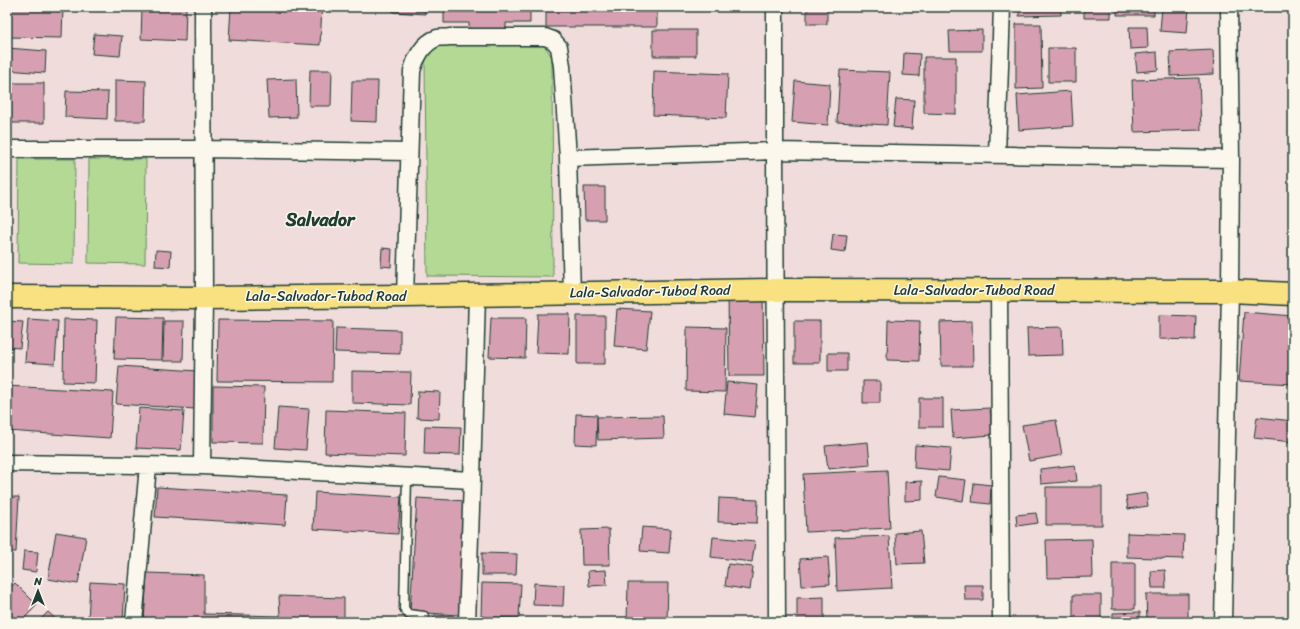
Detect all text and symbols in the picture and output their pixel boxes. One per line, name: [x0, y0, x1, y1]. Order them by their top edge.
district label: Salvador: [285, 204, 356, 236]
street label: Lala-Salvador-Tubod Road: [569, 278, 732, 305]
street label: Lala-Salvador-Tubod Road: [894, 278, 1056, 303]
street label: Lala-Salvador-Tubod Road: [246, 284, 408, 309]
north arrow: [18, 571, 58, 611]
text: N: [33, 572, 42, 591]

